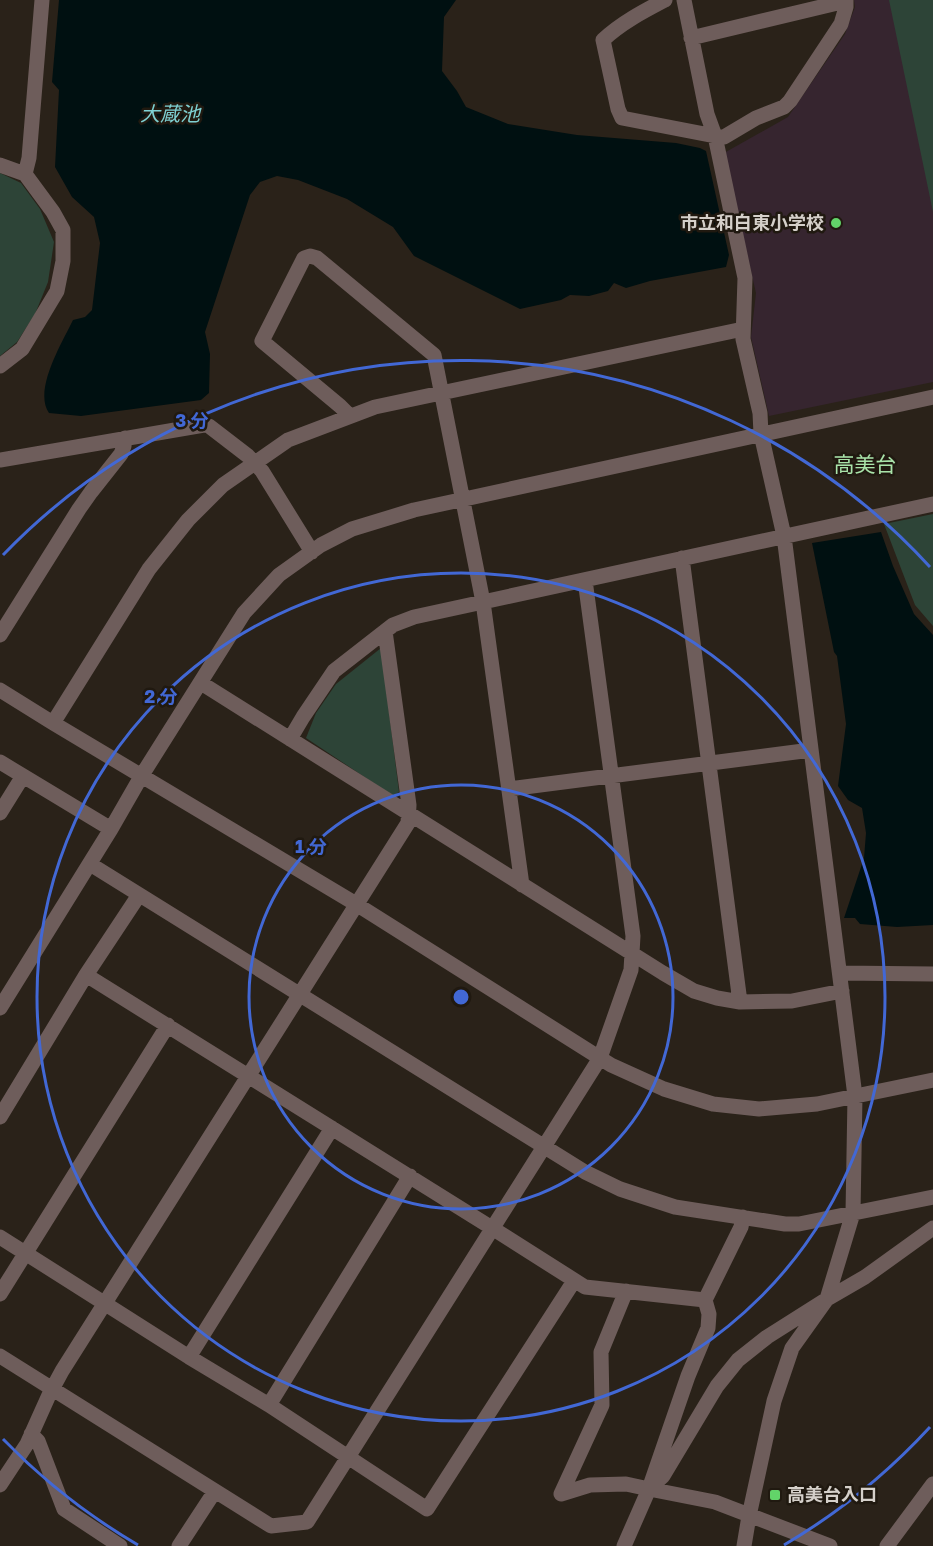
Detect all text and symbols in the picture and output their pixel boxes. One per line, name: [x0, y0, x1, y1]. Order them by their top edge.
water label: 大蔵池: [140, 101, 202, 125]
place label: 市立和白東小学校: [680, 211, 824, 233]
marker: 市立和白東小学校: [829, 216, 843, 230]
text: 3 分: [175, 409, 209, 431]
district label: 高美台: [834, 451, 897, 477]
text: 2 分: [144, 685, 178, 707]
text: 1 分: [295, 835, 327, 857]
centre of rings: [451, 987, 471, 1007]
place label: 高美台入口: [787, 1483, 877, 1505]
marker: 高美台入口: [768, 1488, 782, 1502]

